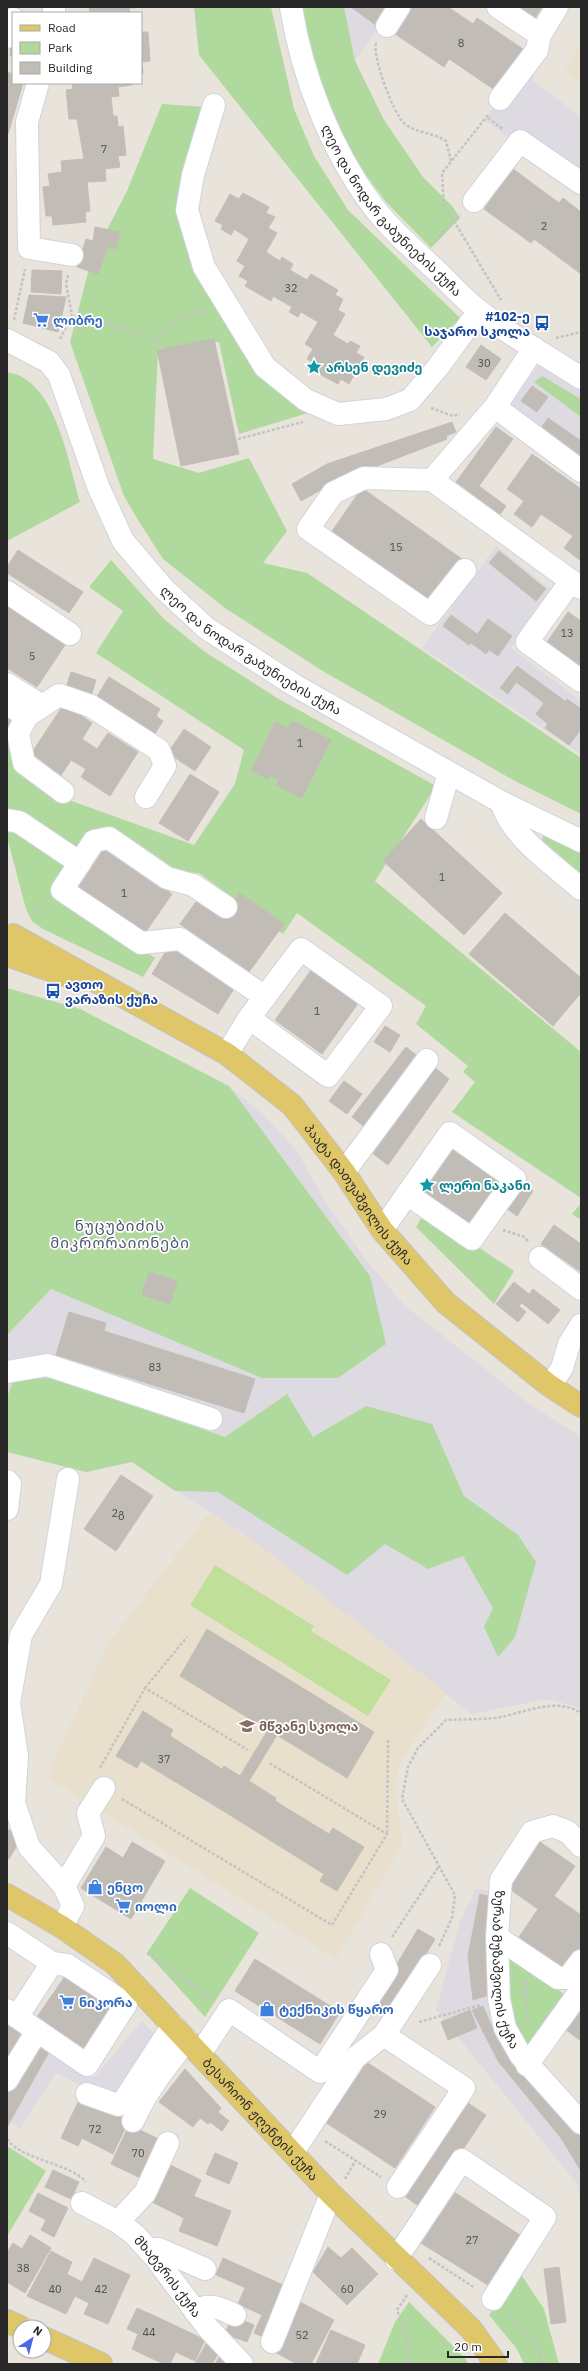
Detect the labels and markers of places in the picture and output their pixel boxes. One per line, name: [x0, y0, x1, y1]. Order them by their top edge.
place label: #102-ე საჯარო სკოლა: [424, 308, 530, 340]
supermarket icon: ლიბრე: [32, 311, 50, 329]
place label: ლიბრე: [53, 312, 103, 329]
bus stop icon: #102-ე საჯარო სკოლა: [533, 314, 551, 332]
place icon: არსენ დევიძე: [305, 358, 323, 376]
place label: არსენ დევიძე: [326, 359, 423, 376]
place label: ავთო ვარაზის ქუჩა: [65, 976, 158, 1008]
bus stop icon: ავთო ვარაზის ქუჩა: [44, 982, 62, 1000]
place icon: ლერი ნაკანი: [418, 1176, 436, 1194]
place label: ლერი ნაკანი: [439, 1177, 531, 1194]
school or university icon: მწვანე სკოლა: [238, 1717, 256, 1735]
place label: მწვანე სკოლა: [259, 1718, 358, 1735]
shop icon: ენცო: [86, 1878, 104, 1896]
place label: ენცო: [107, 1879, 143, 1896]
supermarket icon: იოლი: [114, 1897, 132, 1915]
place label: იოლი: [135, 1898, 177, 1915]
supermarket icon: ნიკორა: [58, 1993, 76, 2011]
place label: ნიკორა: [79, 1994, 133, 2011]
shop icon: ტექნიკის წყარო: [258, 2000, 276, 2018]
place label: ტექნიკის წყარო: [279, 2001, 394, 2018]

